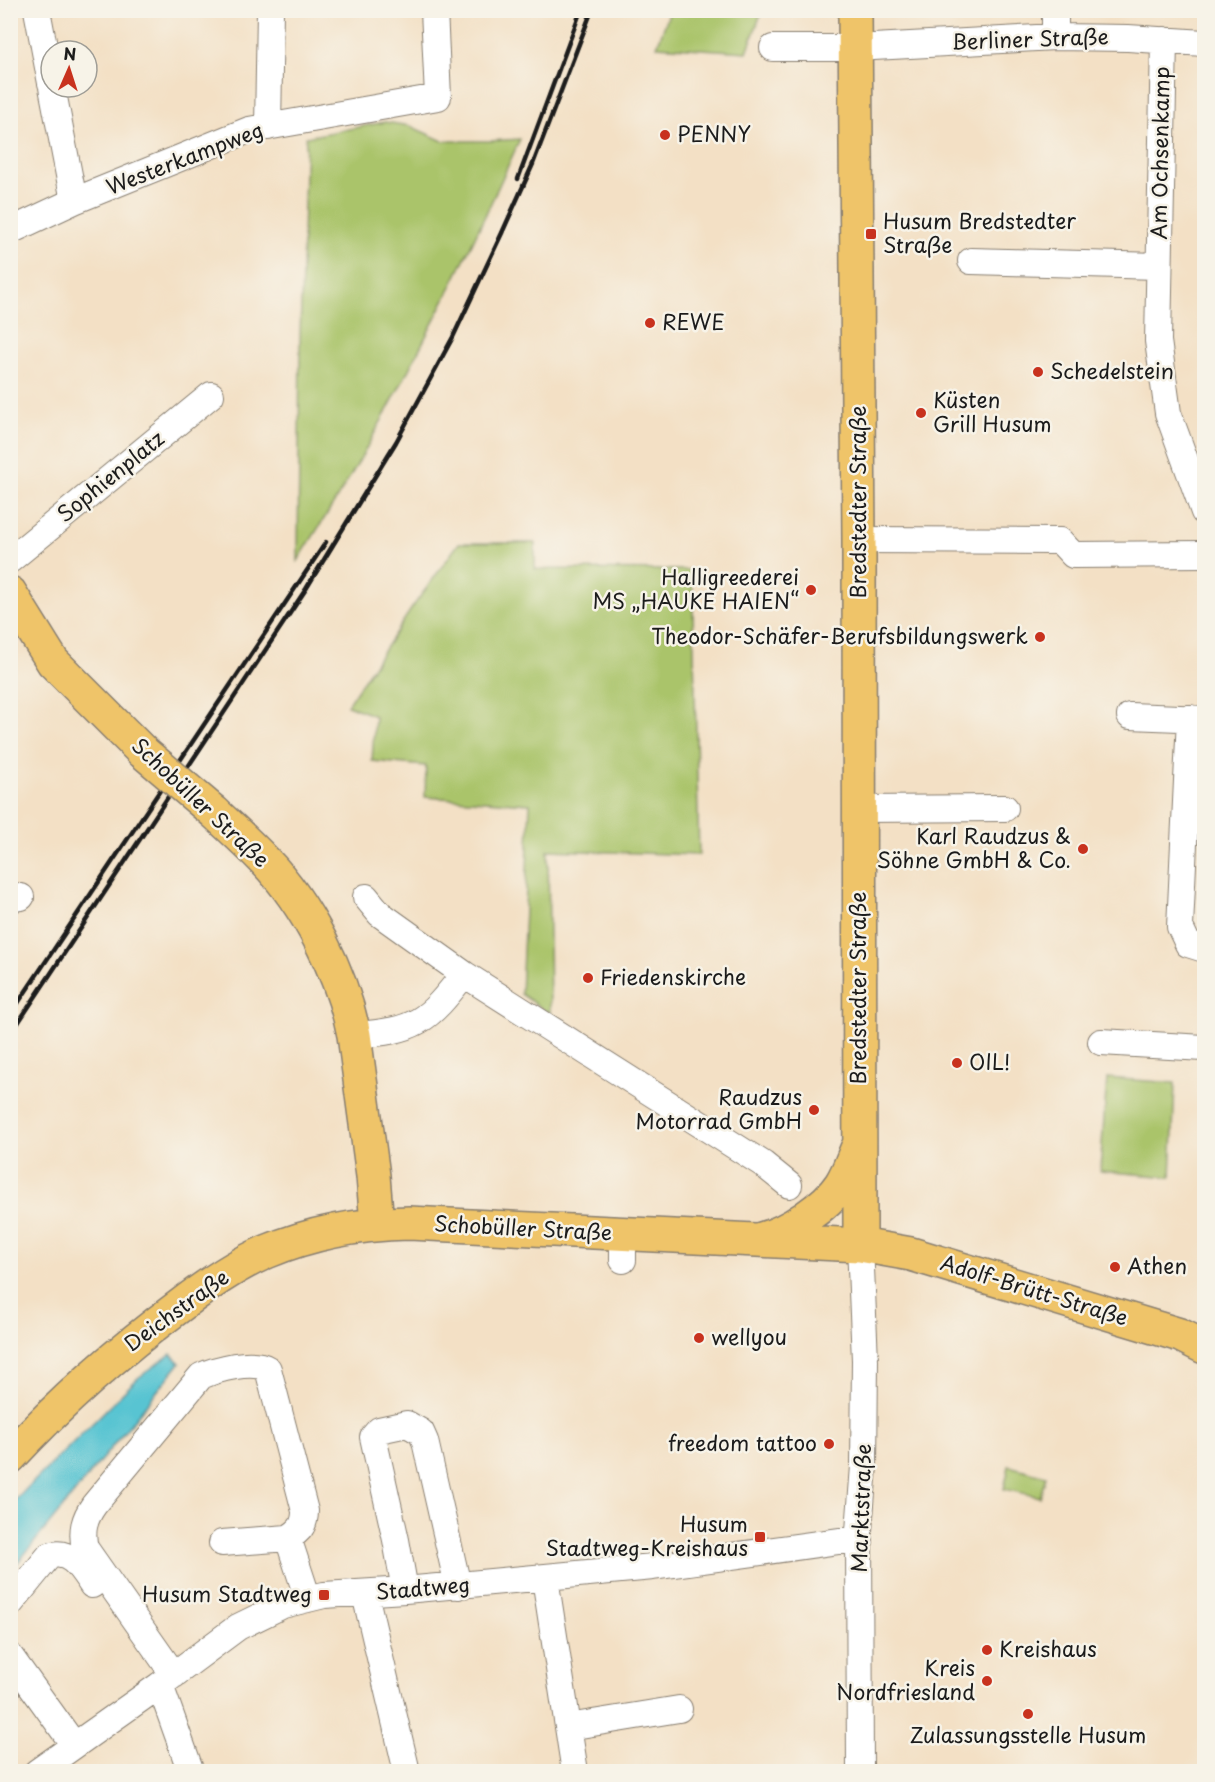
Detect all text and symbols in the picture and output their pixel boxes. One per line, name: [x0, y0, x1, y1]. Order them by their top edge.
street label: Berliner Straße: [951, 19, 1109, 57]
north arrow: [39, 39, 99, 99]
text: N: [63, 41, 77, 65]
street label: Am Ochsenkamp: [1141, 66, 1177, 240]
street label: Westerkampweg: [101, 112, 267, 202]
place label: PENNY: [677, 117, 751, 149]
marker: PENNY: [658, 128, 672, 142]
place label: Husum Bredstedter Straße: [883, 204, 1076, 260]
marker: Husum Bredstedter Straße: [864, 227, 878, 241]
place label: REWE: [662, 305, 725, 337]
marker: REWE: [643, 316, 657, 330]
place label: Schedelstein: [1050, 354, 1174, 386]
marker: Schedelstein: [1031, 365, 1045, 379]
place label: Küsten Grill Husum: [933, 383, 1052, 439]
street label: Bredstedter Straße: [841, 406, 873, 598]
marker: Küsten Grill Husum: [914, 406, 928, 420]
street label: Sophienplatz: [49, 422, 170, 529]
place label: Halligreederei MS „HAUKE HAIEN“: [592, 560, 799, 616]
marker: Halligreederei MS „HAUKE HAIEN“: [804, 583, 818, 597]
place label: Theodor-Schäfer-Berufsbildungswerk: [651, 619, 1028, 651]
marker: Theodor-Schäfer-Berufsbildungswerk: [1033, 630, 1047, 644]
street label: Schobüller Straße: [125, 729, 277, 874]
place label: Karl Raudzus & Söhne GmbH & Co.: [877, 819, 1071, 875]
marker: Karl Raudzus & Söhne GmbH & Co.: [1076, 842, 1090, 856]
street label: Bredstedter Straße: [841, 892, 873, 1084]
place label: Friedenskirche: [600, 960, 746, 992]
marker: Friedenskirche: [581, 971, 595, 985]
place label: OIL!: [969, 1045, 1010, 1077]
marker: OIL!: [950, 1056, 964, 1070]
place label: Raudzus Motorrad GmbH: [636, 1080, 802, 1136]
marker: Raudzus Motorrad GmbH: [807, 1103, 821, 1117]
street label: Schobüller Straße: [433, 1206, 613, 1248]
street label: Adolf-Brütt-Straße: [937, 1245, 1132, 1333]
place label: Athen: [1127, 1249, 1187, 1281]
street label: Deichstraße: [117, 1260, 235, 1358]
marker: Athen: [1108, 1260, 1122, 1274]
place label: wellyou: [711, 1320, 787, 1352]
marker: wellyou: [692, 1331, 706, 1345]
place label: freedom tattoo: [668, 1426, 817, 1458]
marker: freedom tattoo: [822, 1437, 836, 1451]
street label: Marktstraße: [842, 1443, 878, 1573]
place label: Husum Stadtweg-Kreishaus: [546, 1507, 748, 1563]
marker: Husum Stadtweg-Kreishaus: [753, 1530, 767, 1544]
street label: Stadtweg: [374, 1567, 471, 1607]
place label: Husum Stadtweg: [142, 1577, 312, 1609]
marker: Husum Stadtweg: [317, 1588, 331, 1602]
place label: Kreishaus: [999, 1632, 1097, 1664]
marker: Kreishaus: [980, 1643, 994, 1657]
place label: Kreis Nordfriesland: [836, 1651, 975, 1707]
marker: Kreis Nordfriesland: [980, 1674, 994, 1688]
marker: Zulassungsstelle Husum: [1021, 1707, 1035, 1721]
place label: Zulassungsstelle Husum: [910, 1718, 1146, 1750]

